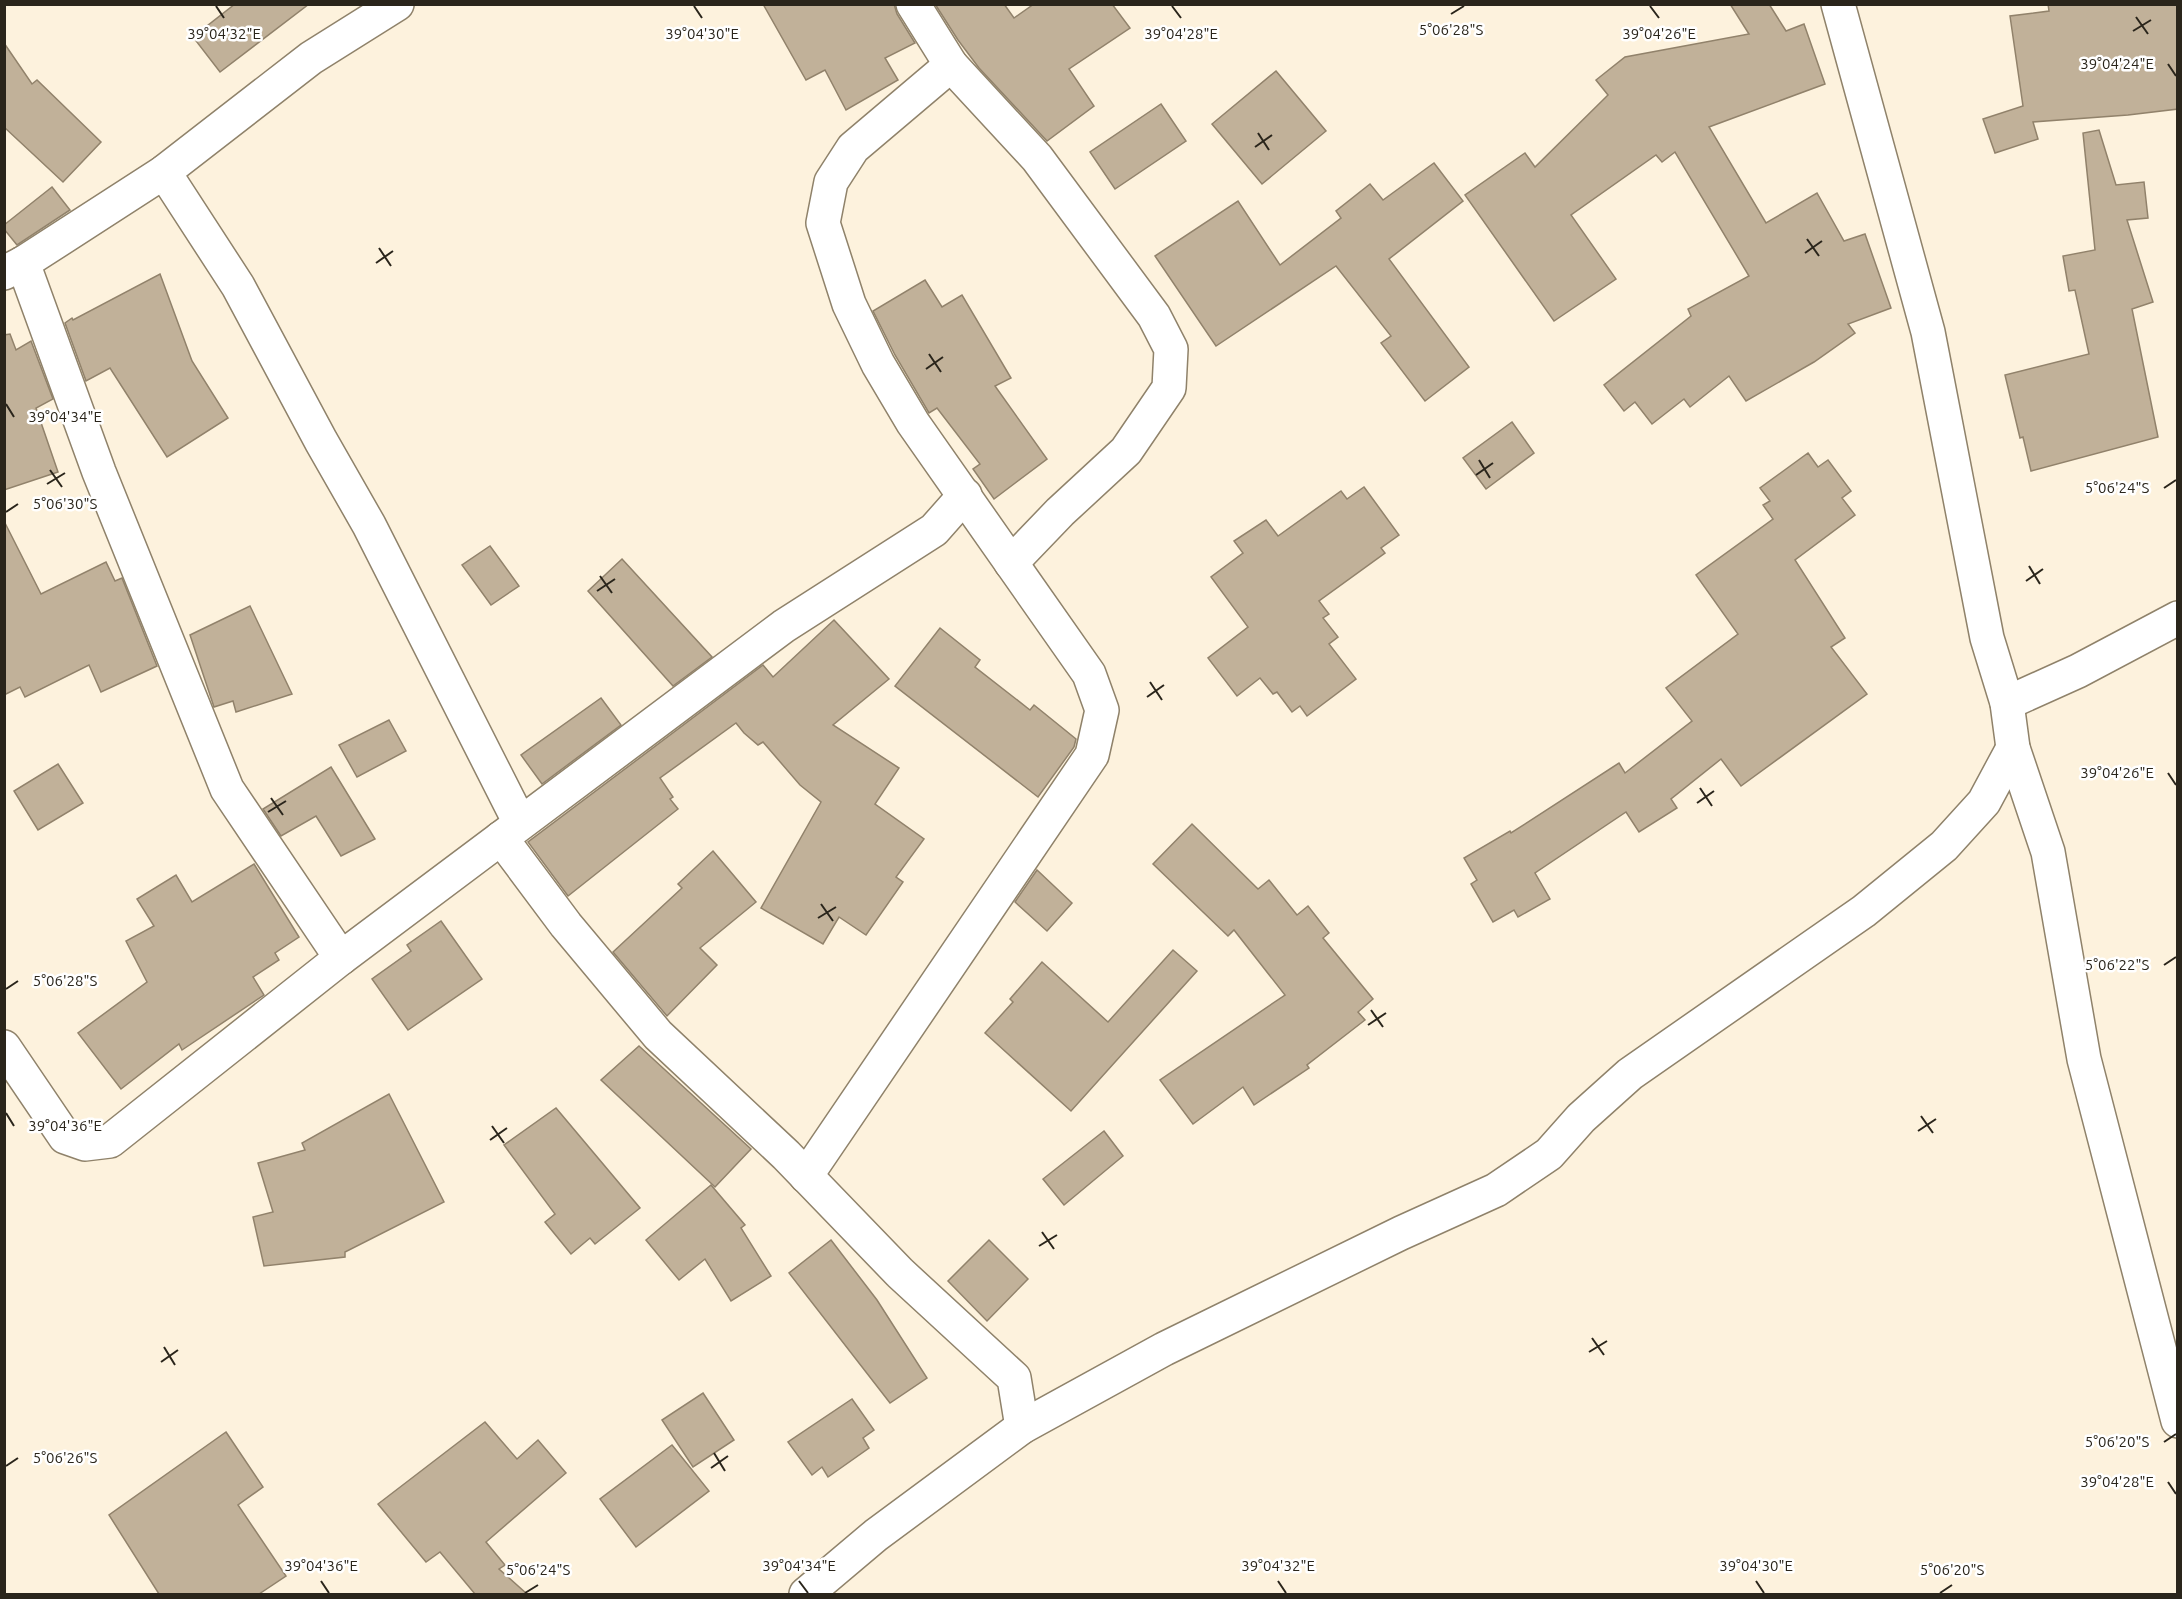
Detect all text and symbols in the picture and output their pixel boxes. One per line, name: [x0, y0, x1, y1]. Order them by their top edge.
text: 5°06'28"S: [1419, 21, 1483, 38]
text: 39°04'32"E: [187, 25, 261, 42]
text: 39°04'30"E: [665, 25, 739, 42]
text: 39°04'28"E: [1144, 25, 1218, 42]
text: 39°04'26"E: [1622, 25, 1696, 42]
text: 39°04'24"E: [2080, 55, 2154, 72]
text: 39°04'34"E: [28, 408, 102, 425]
text: 5°06'24"S: [2085, 479, 2149, 496]
text: 5°06'30"S: [33, 495, 97, 512]
text: 39°04'26"E: [2080, 764, 2154, 781]
text: 5°06'22"S: [2085, 956, 2149, 973]
text: 5°06'28"S: [33, 972, 97, 989]
text: 39°04'36"E: [28, 1117, 102, 1134]
text: 5°06'20"S: [2085, 1433, 2149, 1450]
text: 5°06'26"S: [33, 1449, 97, 1466]
text: 39°04'28"E: [2080, 1473, 2154, 1490]
text: 39°04'36"E: [284, 1557, 358, 1574]
text: 39°04'34"E: [762, 1557, 836, 1574]
text: 39°04'32"E: [1241, 1557, 1315, 1574]
text: 39°04'30"E: [1719, 1557, 1793, 1574]
text: 5°06'24"S: [506, 1561, 570, 1578]
text: 5°06'20"S: [1920, 1561, 1984, 1578]

